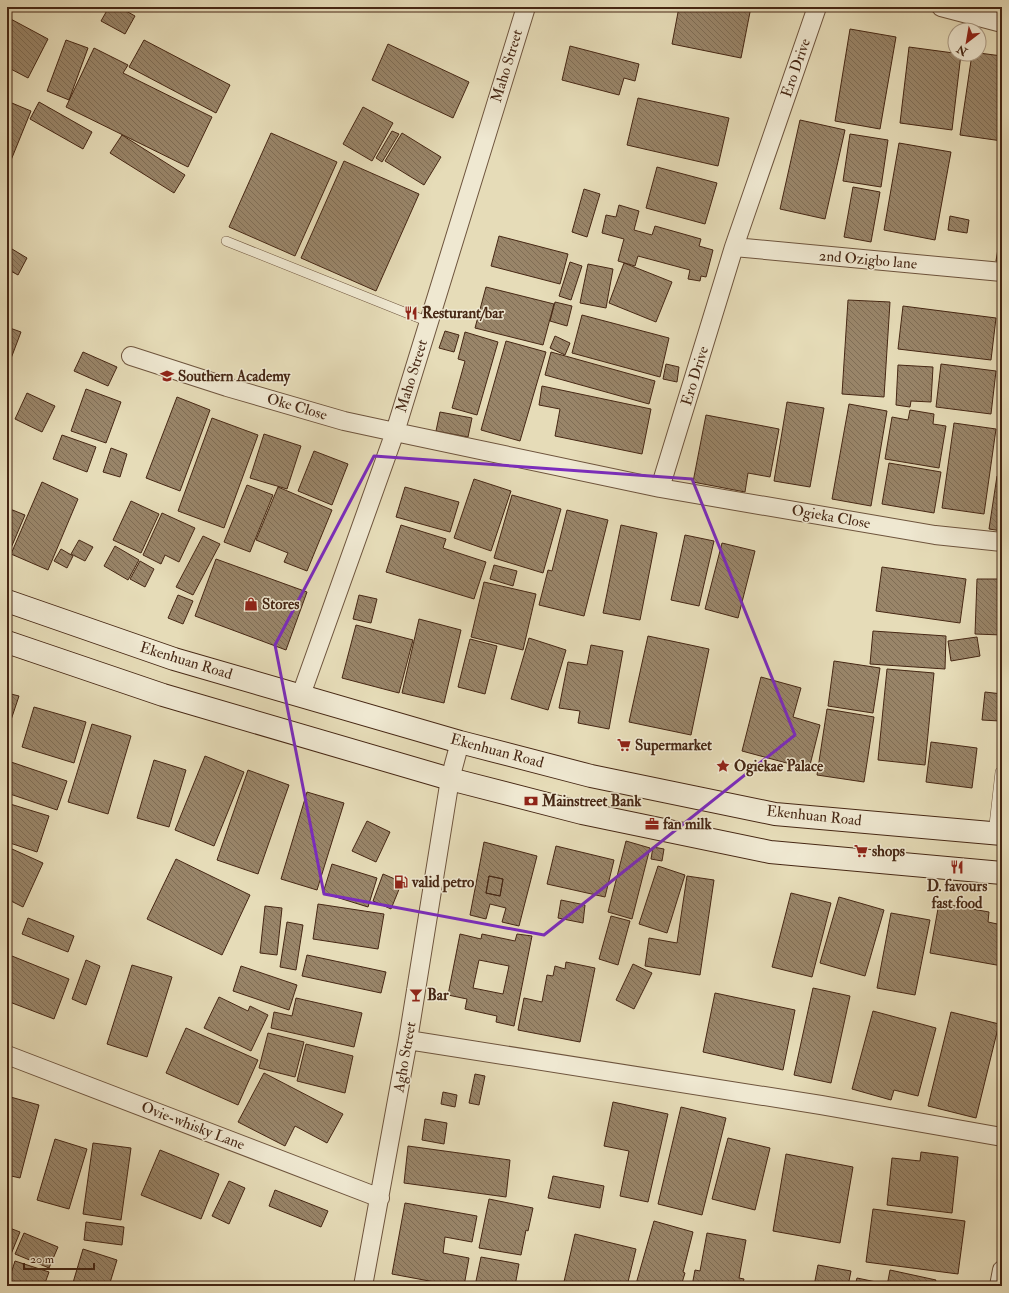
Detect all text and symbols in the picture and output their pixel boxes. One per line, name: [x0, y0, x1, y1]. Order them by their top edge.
north arrow: [947, 22, 987, 62]
street label: Maho Street: [487, 27, 527, 105]
street label: Ero Drive: [777, 36, 815, 100]
text: N: [954, 41, 971, 59]
street label: 2nd Ozigbo lane: [818, 246, 918, 274]
place label: Resturant/bar: [422, 304, 504, 323]
restaurant icon: Resturant/bar: [403, 305, 419, 321]
street label: Maho Street: [392, 337, 432, 415]
street label: Ero Drive: [677, 344, 713, 408]
place label: Southern Academy: [178, 367, 292, 387]
school or university icon: Southern Academy: [159, 368, 175, 384]
street label: Oke Close: [265, 389, 329, 425]
street label: Ogieka Close: [790, 501, 872, 533]
place label: Stores: [262, 595, 299, 614]
shop icon: Stores: [243, 596, 259, 612]
street label: Ekenhuan Road: [137, 638, 235, 684]
street label: Ekenhuan Road: [448, 729, 546, 773]
place label: Supermarket: [635, 736, 712, 756]
supermarket icon: Supermarket: [616, 737, 632, 753]
place label: Ogiekae Palace: [734, 757, 824, 777]
place icon: Ogiekae Palace: [715, 758, 731, 774]
place label: Mainstreet Bank: [541, 792, 642, 811]
bank icon: Mainstreet Bank: [523, 793, 539, 809]
street label: Ekenhuan Road: [765, 802, 863, 831]
place label: fan milk: [663, 815, 712, 834]
office icon: fan milk: [644, 816, 660, 832]
place label: shops: [872, 842, 905, 862]
supermarket icon: shops: [853, 843, 869, 859]
restaurant icon: D. favours fast food: [949, 859, 965, 875]
place label: valid petro: [411, 873, 475, 893]
fuel station icon: valid petro: [393, 874, 409, 890]
place label: D. favours fast food: [927, 877, 987, 913]
place label: Bar: [427, 986, 449, 1005]
bar icon: Bar: [408, 987, 424, 1003]
street label: Agho Street: [389, 1020, 421, 1095]
street label: Ovie-whisky Lane: [139, 1098, 247, 1154]
scale bar: [24, 1245, 94, 1271]
text: 20 m: [30, 1252, 55, 1267]

